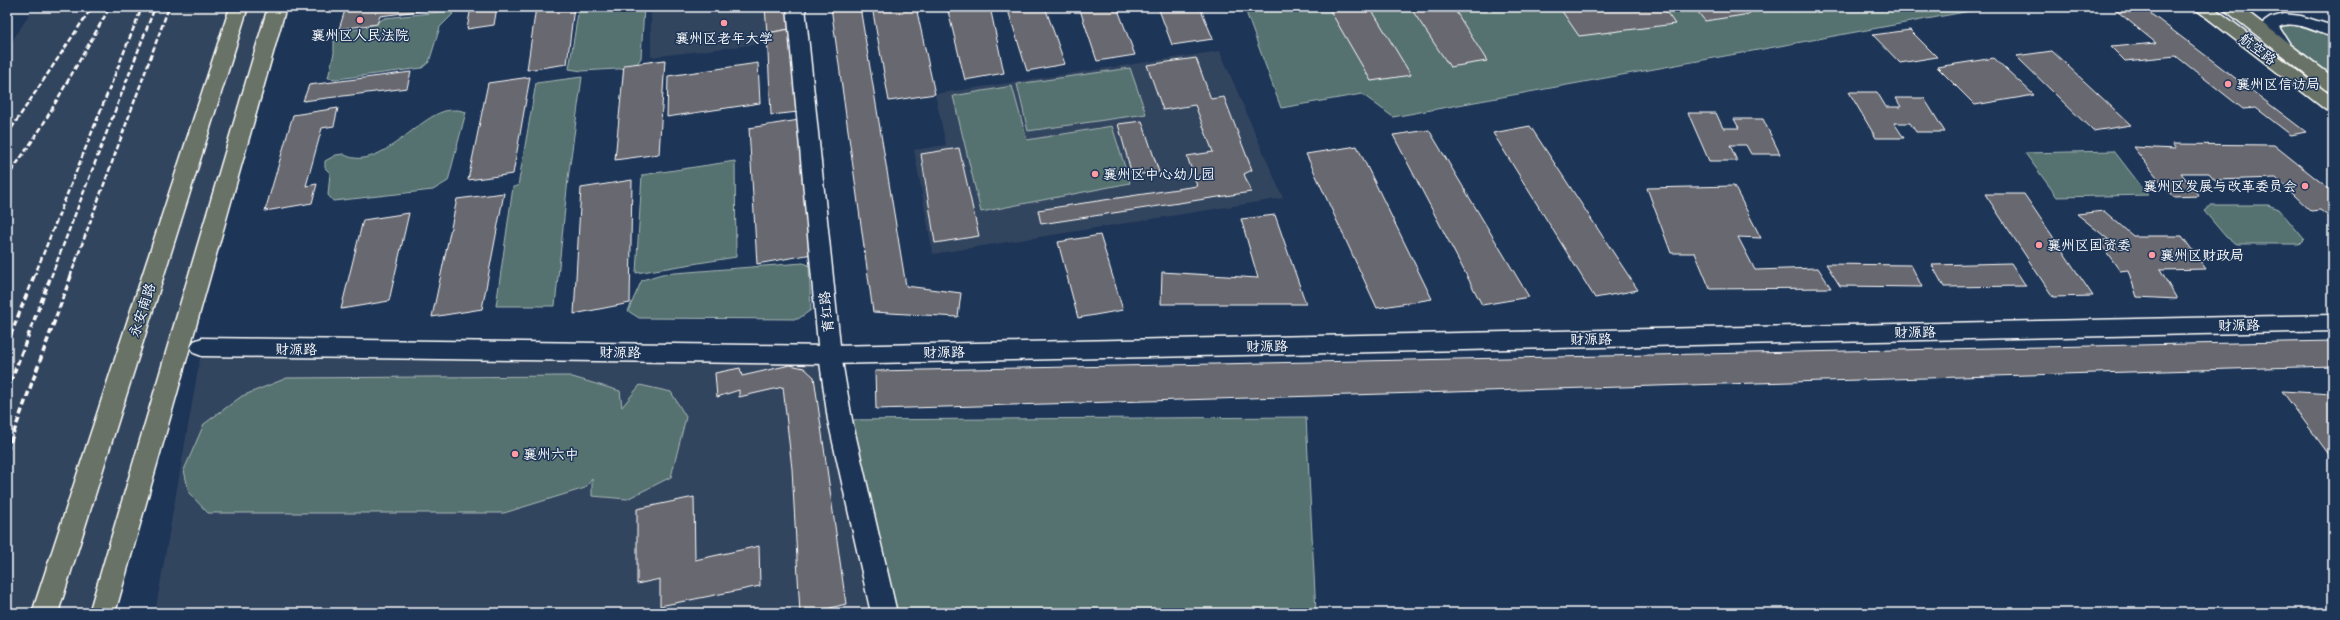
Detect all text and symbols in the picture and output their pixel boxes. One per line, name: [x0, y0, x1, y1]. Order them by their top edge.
marker: 襄州区人民法院: [355, 15, 365, 25]
marker: 襄州区老年大学: [719, 18, 729, 28]
place label: 襄州区人民法院: [311, 27, 409, 47]
place label: 襄州区老年大学: [675, 30, 773, 50]
street label: 航空路: [2234, 30, 2280, 71]
place label: 襄州区信访局: [2236, 76, 2320, 96]
marker: 襄州区信访局: [2223, 79, 2233, 89]
place label: 襄州区中心幼儿园: [1103, 166, 1215, 186]
marker: 襄州区中心幼儿园: [1090, 169, 1100, 179]
place label: 襄州区发展与改革委员会: [2143, 178, 2297, 198]
marker: 襄州区发展与改革委员会: [2300, 181, 2310, 191]
place label: 襄州区国资委: [2047, 237, 2131, 257]
marker: 襄州区国资委: [2034, 240, 2044, 250]
place label: 襄州区财政局: [2160, 247, 2244, 267]
marker: 襄州区财政局: [2147, 250, 2157, 260]
street label: 永安南路: [126, 281, 162, 340]
street label: 育红路: [816, 290, 840, 334]
street label: 财源路: [2218, 317, 2260, 337]
street label: 财源路: [1894, 324, 1936, 344]
street label: 财源路: [1570, 331, 1612, 351]
street label: 财源路: [1246, 338, 1288, 358]
street label: 财源路: [275, 341, 317, 361]
street label: 财源路: [599, 344, 641, 364]
street label: 财源路: [923, 344, 965, 364]
place label: 襄州六中: [523, 446, 579, 466]
marker: 襄州六中: [510, 449, 520, 459]

